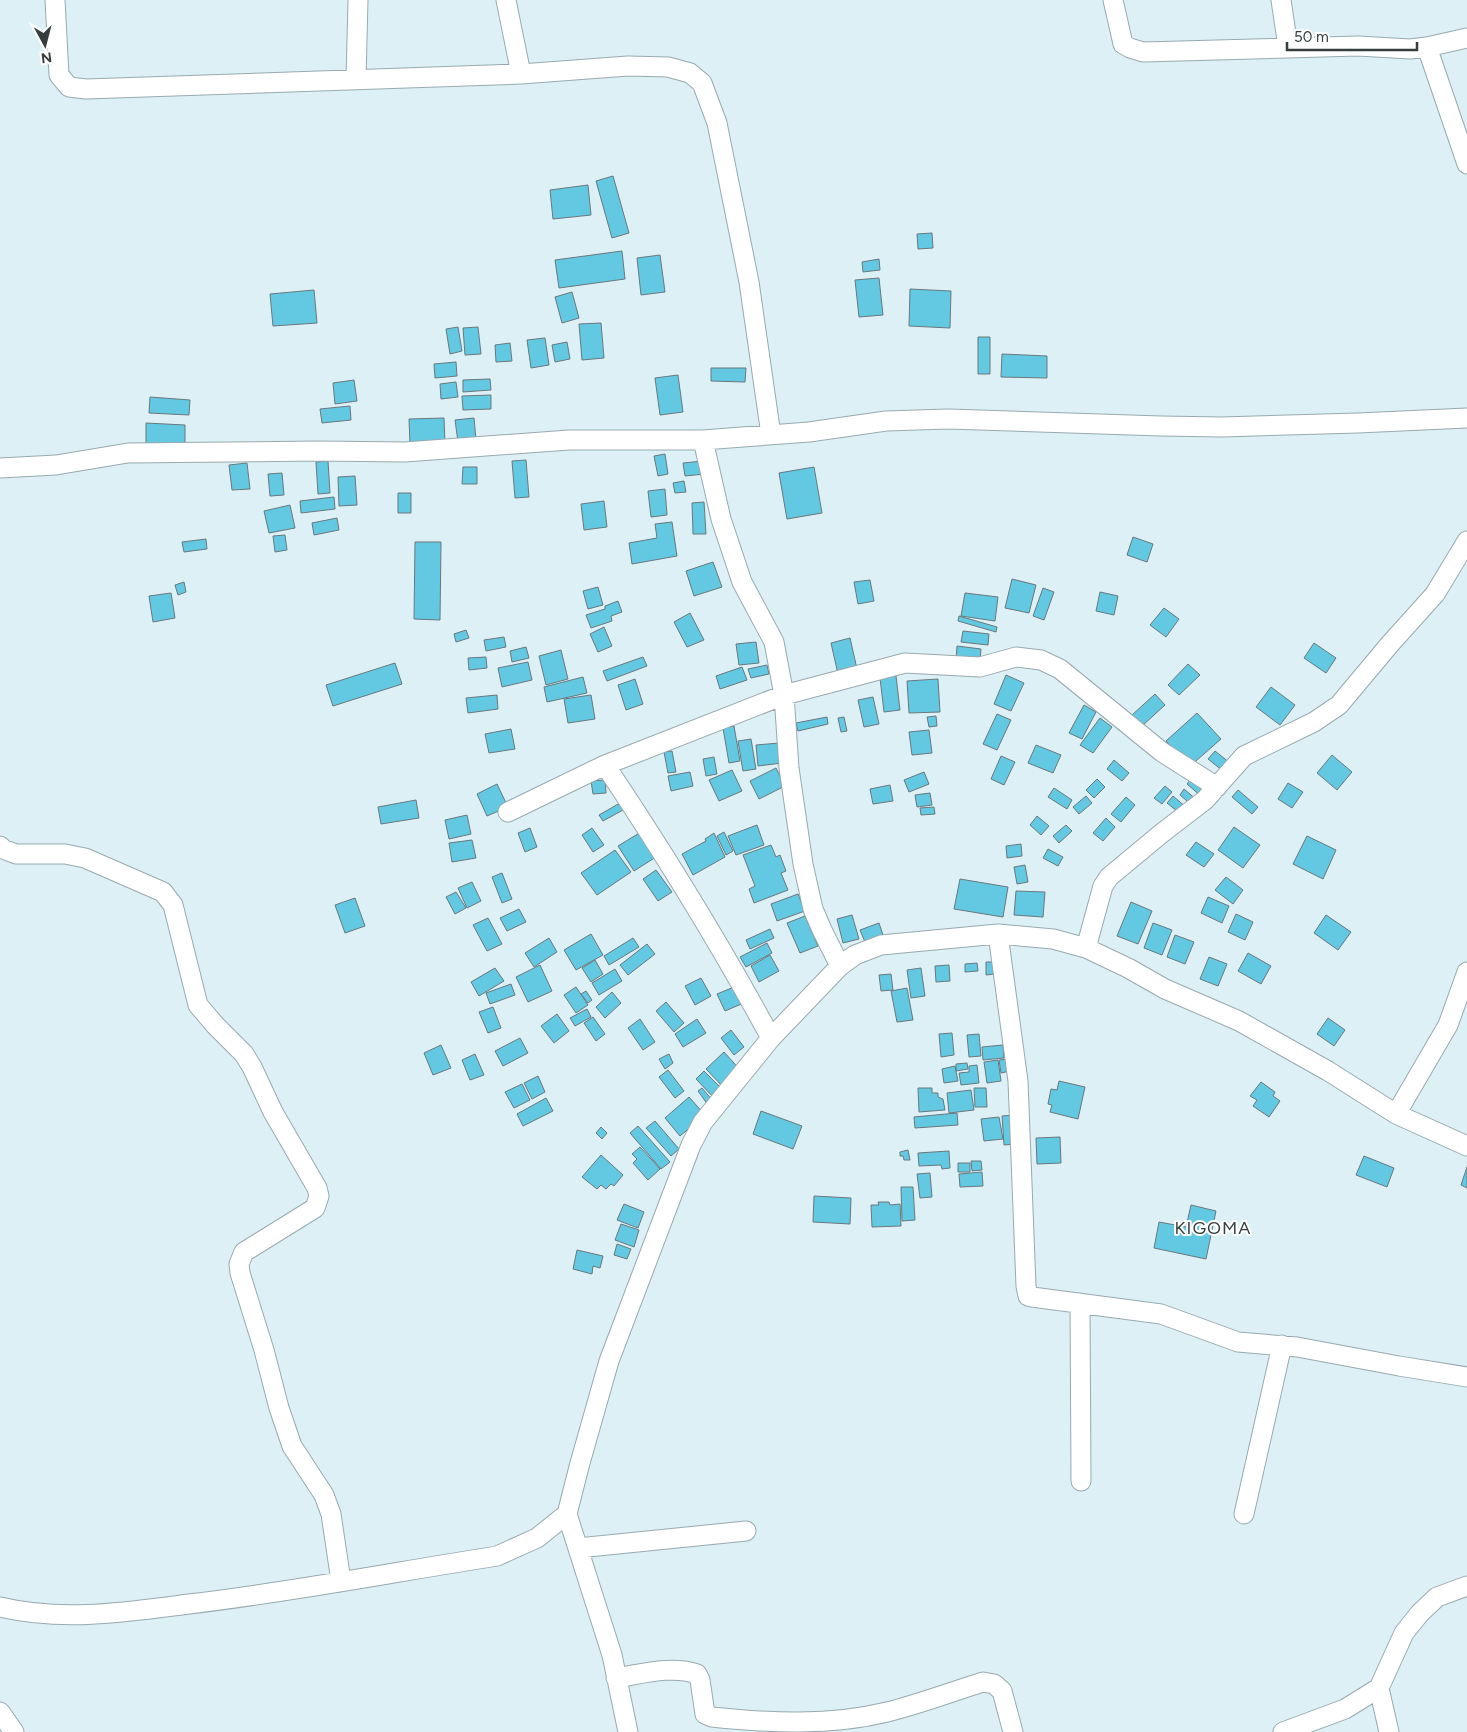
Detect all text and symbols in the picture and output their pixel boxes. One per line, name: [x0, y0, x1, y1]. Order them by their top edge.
north arrow: [20, 20, 70, 70]
scale bar: [1287, 20, 1417, 52]
text: 50 m: [1294, 28, 1329, 46]
text: N: [40, 48, 53, 67]
district label: KIGOMA: [1175, 1217, 1251, 1239]

